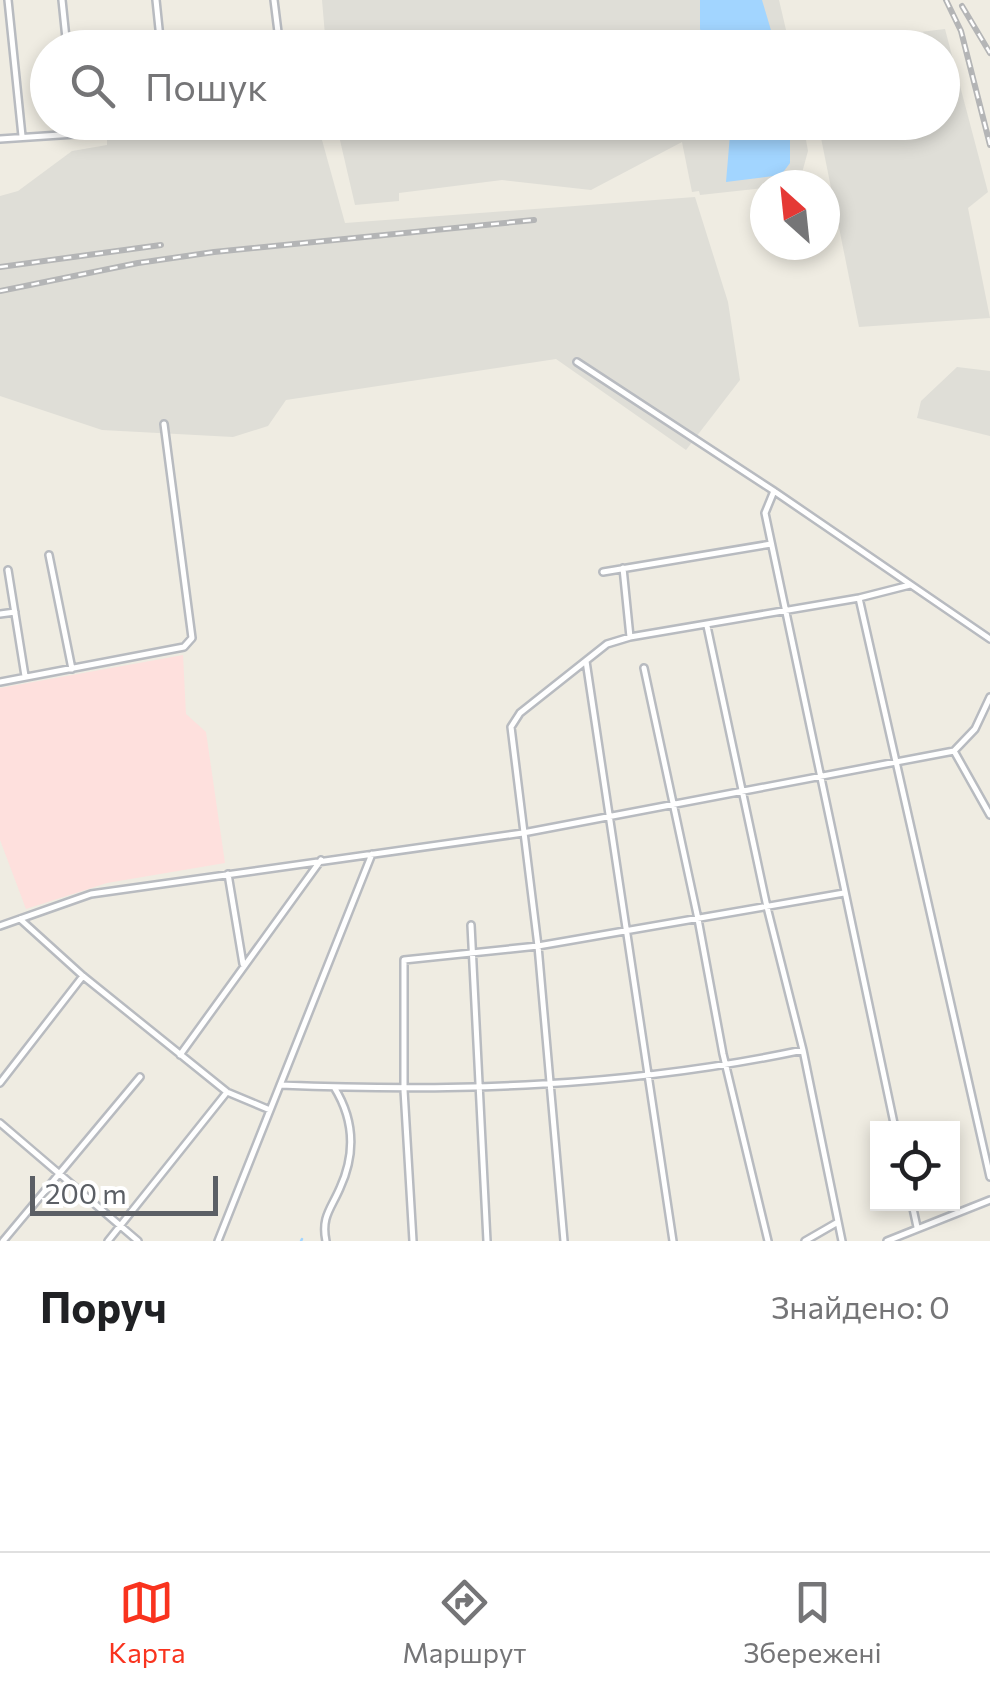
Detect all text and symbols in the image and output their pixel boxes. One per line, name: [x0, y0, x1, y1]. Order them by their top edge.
search box: [30, 30, 960, 140]
icon: search: [65, 58, 120, 113]
text: Пошук: [145, 62, 268, 109]
north arrow: [750, 170, 840, 260]
map controls: [870, 1121, 960, 1211]
button: locate: [870, 1121, 960, 1211]
scale bar: [30, 1171, 218, 1216]
text: 200 m: [45, 1176, 127, 1210]
text: Поруч: [40, 1280, 167, 1332]
text: Знайдено: 0: [771, 1286, 950, 1326]
tab: Карта: [108, 1575, 186, 1669]
tab: Маршрут: [402, 1575, 527, 1669]
tab: Збережені: [743, 1575, 882, 1669]

